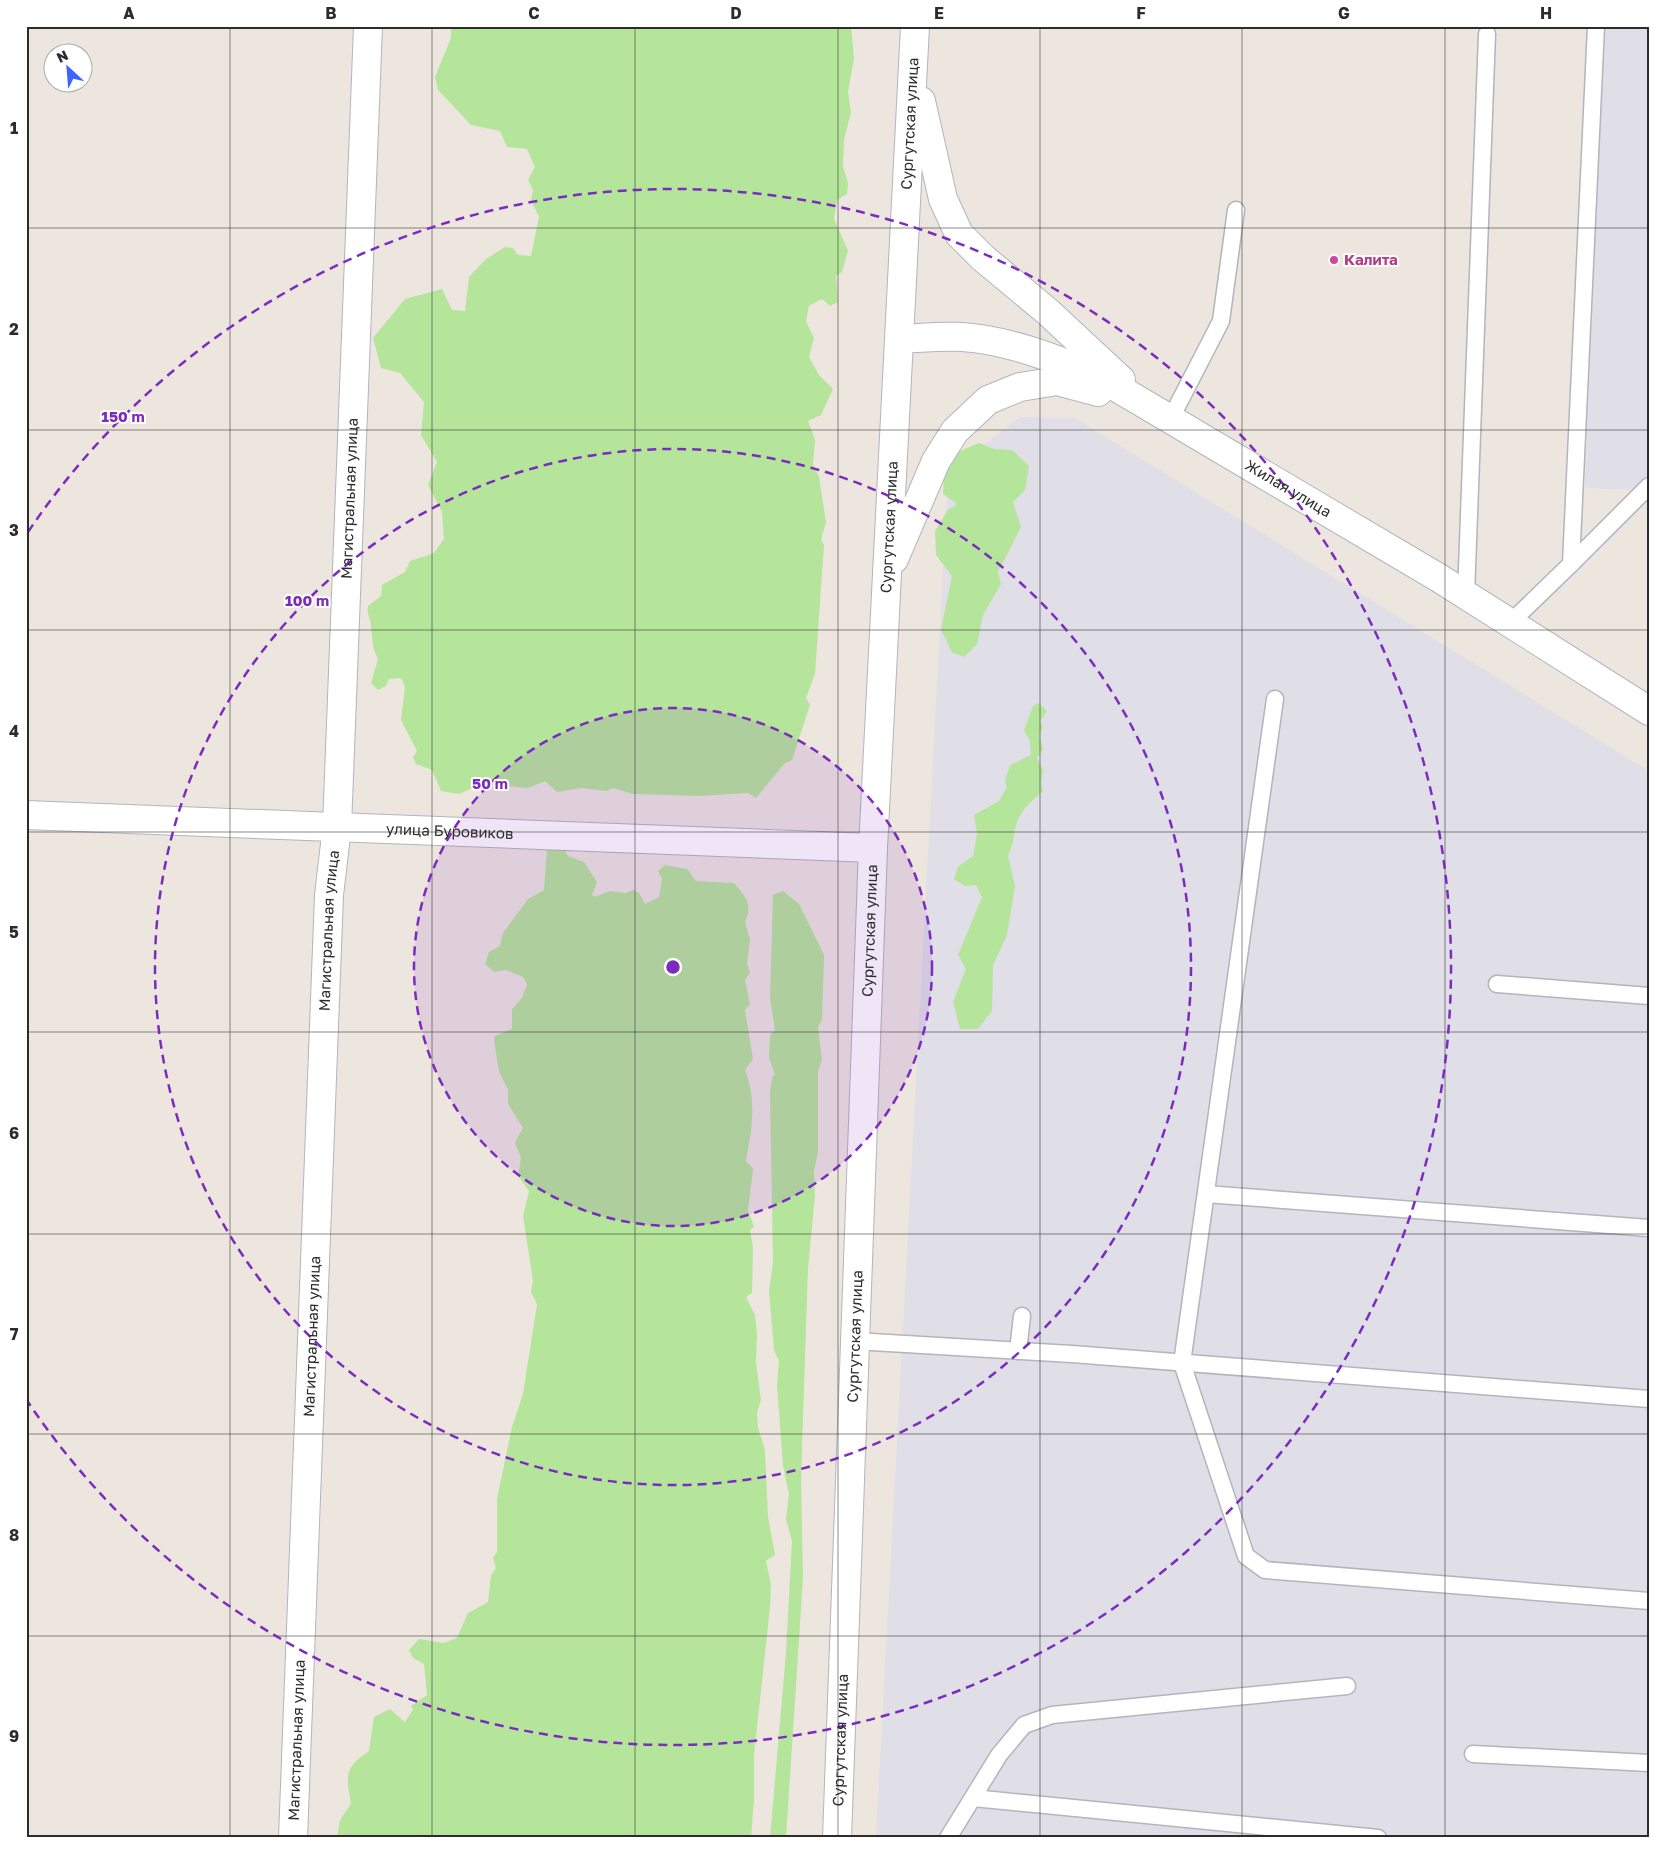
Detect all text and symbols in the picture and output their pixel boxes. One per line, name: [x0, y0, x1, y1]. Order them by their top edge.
text: A: [123, 3, 135, 23]
text: B: [325, 3, 337, 23]
text: C: [528, 3, 540, 23]
text: D: [730, 3, 742, 23]
text: E: [934, 3, 944, 23]
text: F: [1136, 3, 1146, 23]
text: G: [1338, 3, 1350, 23]
text: H: [1540, 3, 1552, 23]
north arrow: [42, 42, 92, 92]
text: N: [54, 46, 71, 66]
street label: Сургутская улица: [897, 57, 921, 190]
text: 1: [10, 118, 18, 138]
place label: Калита: [1344, 250, 1398, 268]
marker: Калита: [1328, 254, 1340, 266]
text: 2: [9, 319, 19, 339]
text: 150 m: [101, 407, 145, 425]
street label: Магистральная улица: [337, 417, 361, 579]
street label: Жилая улица: [1242, 455, 1335, 520]
street label: Сургутская улица: [876, 460, 901, 594]
text: 3: [9, 520, 19, 540]
text: 100 m: [285, 591, 329, 609]
text: 4: [9, 721, 19, 741]
text: 50 m: [472, 774, 508, 792]
street label: улица Буровиков: [386, 819, 514, 842]
street label: Магистральная улица: [315, 849, 342, 1012]
street label: Сургутская улица: [858, 864, 880, 997]
text: 5: [9, 922, 19, 942]
centre of rings: [664, 958, 682, 976]
text: 6: [9, 1123, 19, 1143]
street label: Магистральная улица: [299, 1255, 323, 1417]
street label: Сургутская улица: [843, 1270, 866, 1403]
text: 7: [10, 1324, 19, 1344]
text: 8: [9, 1525, 19, 1545]
street label: Магистральная улица: [284, 1659, 308, 1821]
street label: Сургутская улица: [828, 1674, 851, 1807]
text: 9: [9, 1726, 19, 1746]

